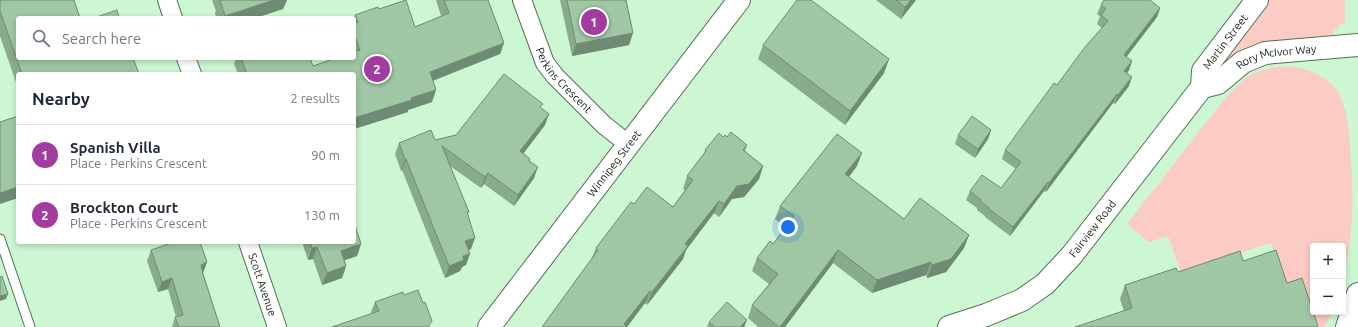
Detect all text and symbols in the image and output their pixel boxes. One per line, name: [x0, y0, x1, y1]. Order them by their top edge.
pin: 1: [581, 7, 607, 37]
street label: Martin Street: [1201, 11, 1251, 71]
search box: [16, 16, 356, 60]
icon: search: [30, 27, 52, 49]
text: Search here: [62, 30, 141, 47]
street label: Rory McIvor Way: [1233, 43, 1317, 71]
street label: Perkins Crescent: [534, 46, 595, 116]
pin: 2: [364, 54, 390, 84]
text: Nearby: [32, 89, 90, 108]
text: 2 results: [290, 91, 340, 105]
street label: Winnipeg Street: [585, 127, 644, 199]
text: Spanish Villa: [70, 139, 161, 156]
text: 1: [41, 148, 49, 162]
text: 90 m: [311, 148, 340, 162]
text: Place · Perkins Crescent: [70, 156, 207, 170]
street label: Fairview Road: [1067, 198, 1118, 259]
text: Brockton Court: [70, 199, 178, 216]
text: 2: [41, 208, 49, 222]
text: 130 m: [304, 208, 340, 222]
text: Place · Perkins Crescent: [70, 216, 207, 230]
your location: [778, 217, 798, 237]
map controls: [1310, 243, 1346, 315]
button: +: [1310, 243, 1346, 279]
street label: Scott Avenue: [246, 252, 279, 318]
button: −: [1310, 279, 1346, 315]

